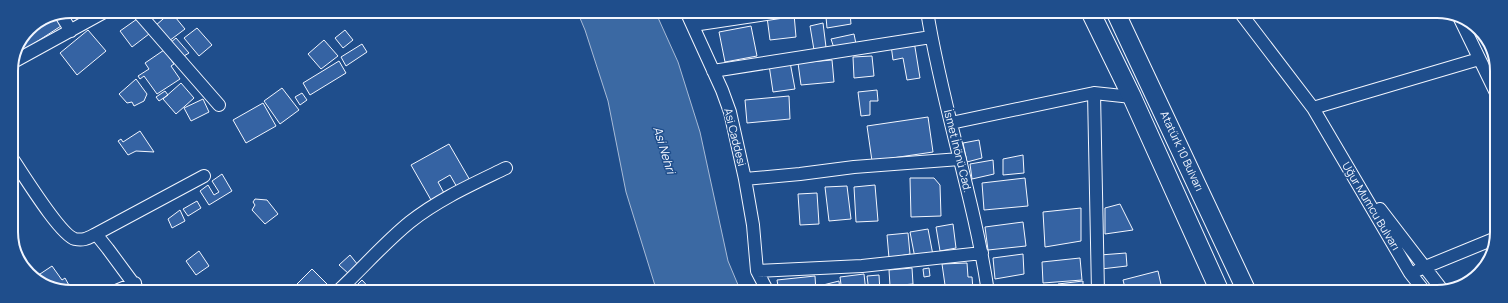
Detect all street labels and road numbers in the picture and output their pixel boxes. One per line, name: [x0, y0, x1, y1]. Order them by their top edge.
street label: Asi Caddesi: [721, 106, 750, 167]
street label: İsmet İnönü Cad.: [941, 108, 976, 194]
street label: Atatürk 10 Bulvarı: [1157, 108, 1208, 193]
street label: Uğur Mumcu Bulvarı: [1339, 159, 1404, 253]

